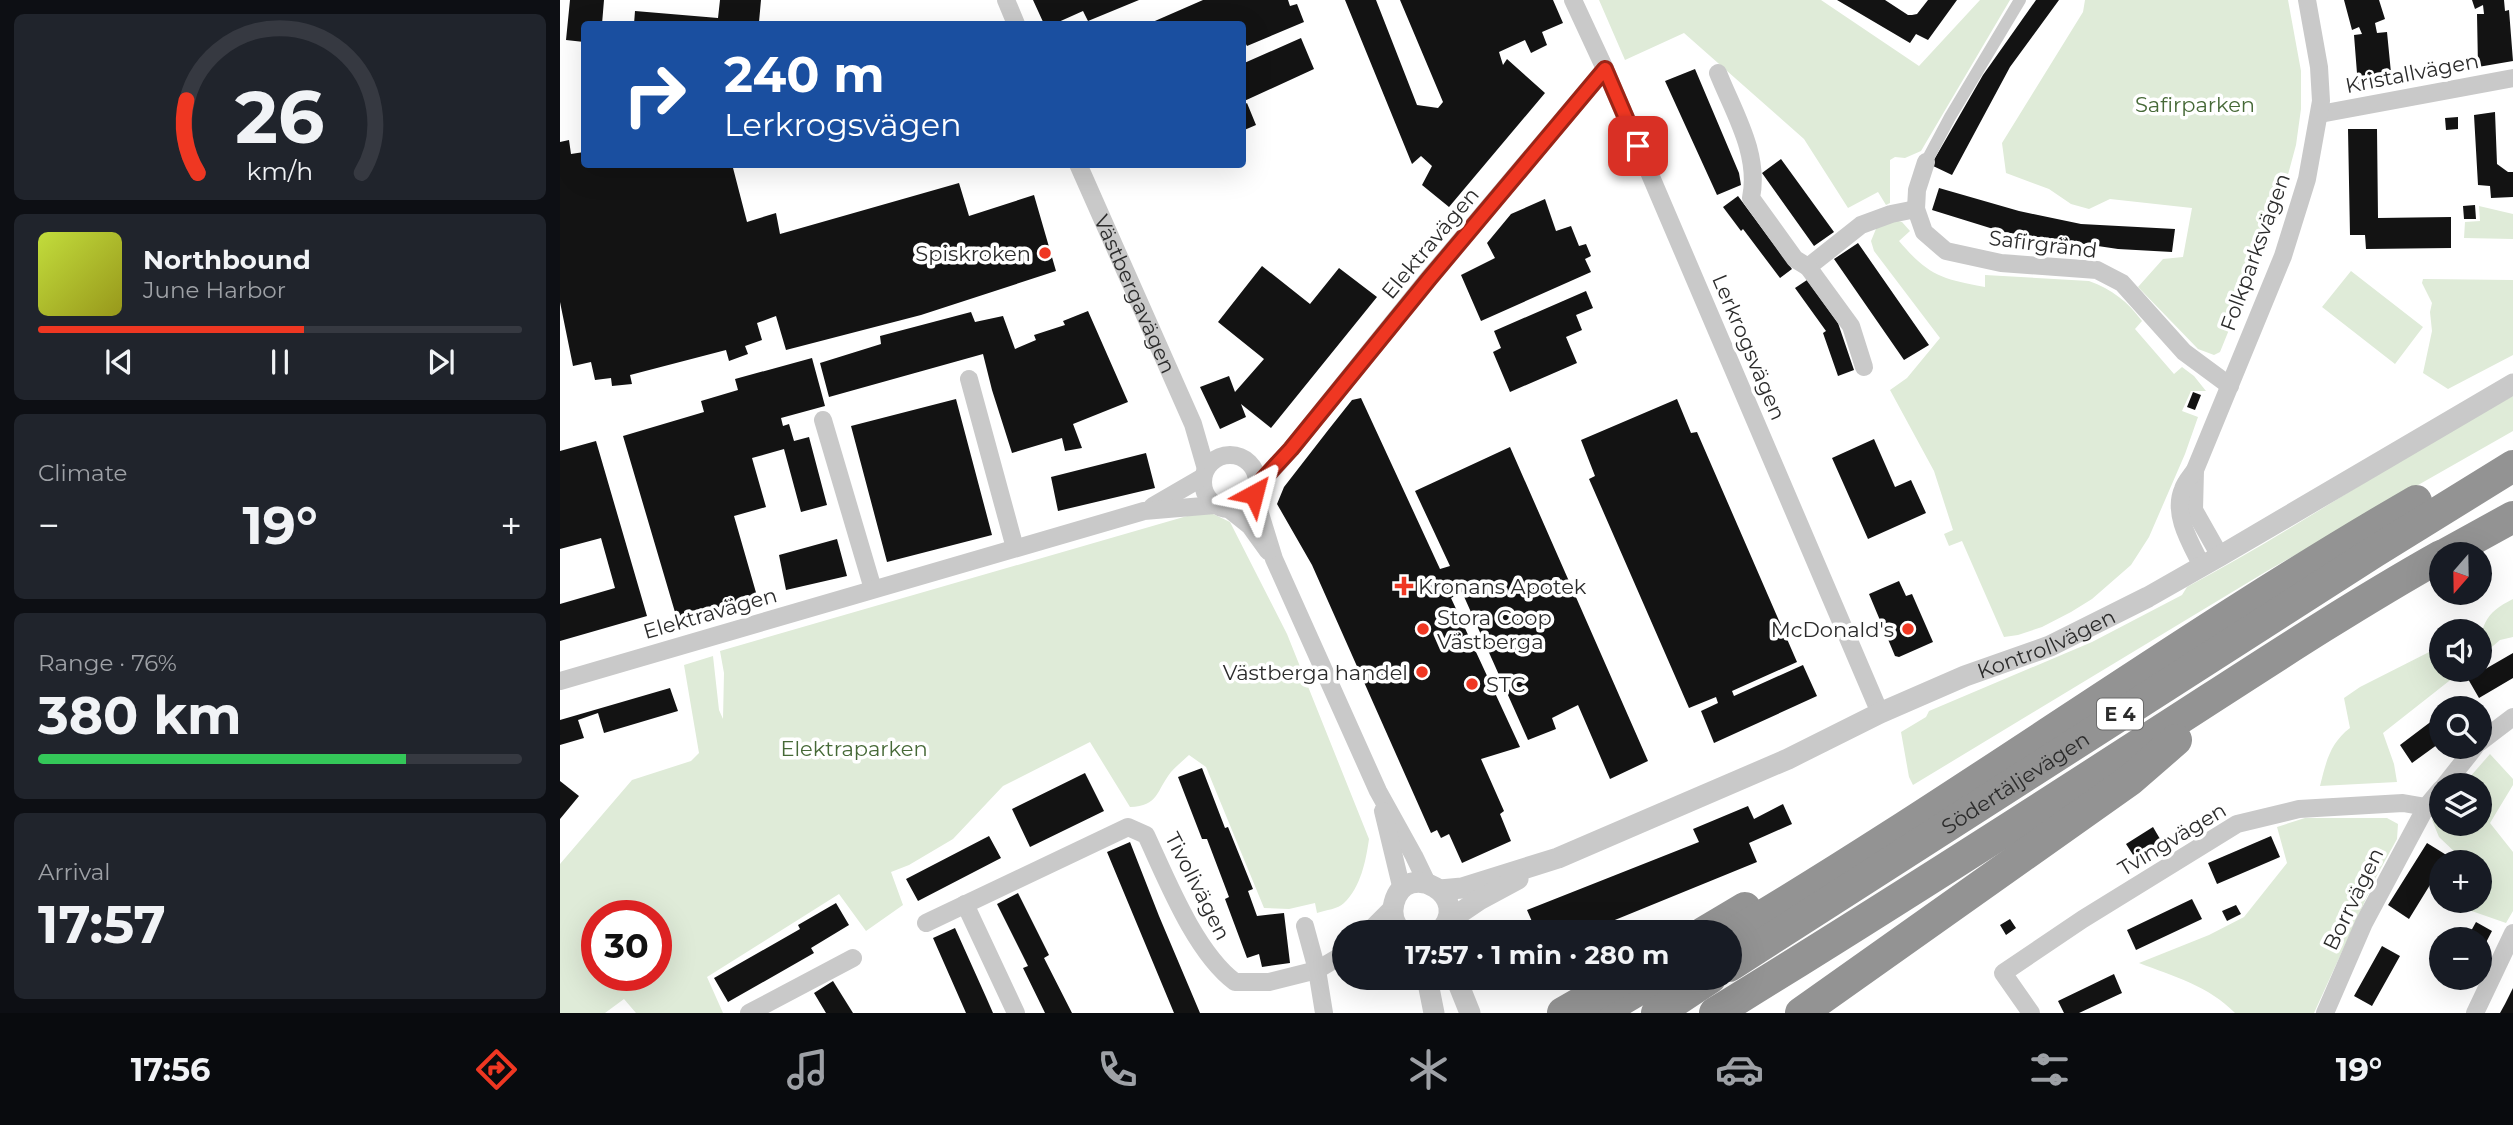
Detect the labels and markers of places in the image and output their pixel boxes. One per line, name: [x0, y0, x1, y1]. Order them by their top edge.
pin: [1608, 116, 1668, 176]
place label: Spiskroken: [915, 241, 1031, 266]
marker: Spiskroken: [1037, 245, 1053, 261]
place label: Kronans Apotek: [1418, 574, 1587, 599]
marker: Kronans Apotek: [1396, 578, 1412, 594]
place label: Stora Coop Västberga: [1437, 605, 1552, 654]
place label: McDonald's: [1771, 617, 1894, 642]
marker: Stora Coop Västberga: [1415, 621, 1431, 637]
marker: McDonald's: [1900, 621, 1916, 637]
place label: Västberga handel: [1223, 660, 1408, 685]
marker: Västberga handel: [1414, 664, 1430, 680]
place label: STC: [1486, 672, 1526, 697]
marker: STC: [1464, 676, 1480, 692]

